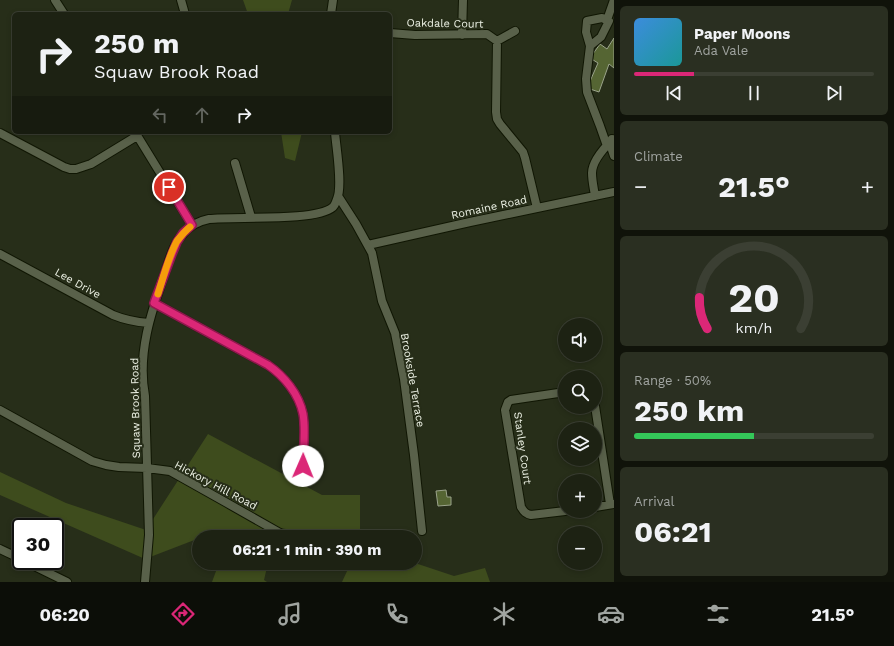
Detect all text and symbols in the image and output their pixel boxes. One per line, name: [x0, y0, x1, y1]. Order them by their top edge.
street label: Oakdale Court: [406, 16, 484, 31]
text: Paper Moons: [694, 25, 790, 43]
text: 250 m: [94, 27, 179, 60]
icon: right: [28, 28, 80, 80]
text: Ada Vale: [694, 43, 748, 58]
text: Squaw Brook Road: [94, 61, 259, 82]
icon: previous: [663, 82, 685, 104]
icon: pause: [743, 82, 765, 104]
icon: next: [823, 82, 845, 104]
icon: left: [149, 104, 171, 126]
icon: ahead: [191, 104, 213, 126]
icon: right: [233, 104, 255, 126]
text: Climate: [634, 149, 683, 164]
text: 21.5°: [718, 169, 790, 204]
pin: [152, 170, 186, 204]
text: −: [634, 174, 647, 199]
text: +: [861, 174, 874, 199]
icon: arrive: [158, 176, 180, 198]
street label: Romaine Road: [450, 193, 528, 222]
street label: Lee Drive: [53, 266, 103, 301]
text: 20: [728, 273, 780, 322]
map controls: [558, 318, 602, 570]
button: sound: [558, 318, 602, 362]
text: km/h: [736, 320, 772, 336]
street label: Brookside Terrace: [398, 332, 427, 428]
street label: Squaw Brook Road: [128, 357, 143, 459]
button: search: [558, 370, 602, 414]
text: Range · 50%: [634, 373, 711, 388]
text: 250 km: [634, 393, 744, 428]
street label: Stanley Court: [511, 411, 534, 486]
button: layers: [558, 422, 602, 466]
position arrow: [282, 445, 324, 487]
street label: Hickory Hill Road: [172, 458, 259, 513]
button: +: [558, 474, 602, 518]
text: Arrival: [634, 494, 675, 509]
text: 06:21: [634, 514, 712, 549]
speed limit sign: 30: [12, 518, 64, 570]
button: −: [558, 526, 602, 570]
text: 06:21 · 1 min · 390 m: [233, 541, 381, 559]
icon: directions: [169, 600, 197, 628]
icon: music: [276, 600, 304, 628]
icon: phone: [383, 600, 411, 628]
icon: climate: [490, 600, 518, 628]
icon: car: [597, 600, 625, 628]
icon: filters: [704, 600, 732, 628]
text: 06:20: [40, 604, 90, 625]
text: 21.5°: [811, 604, 854, 625]

